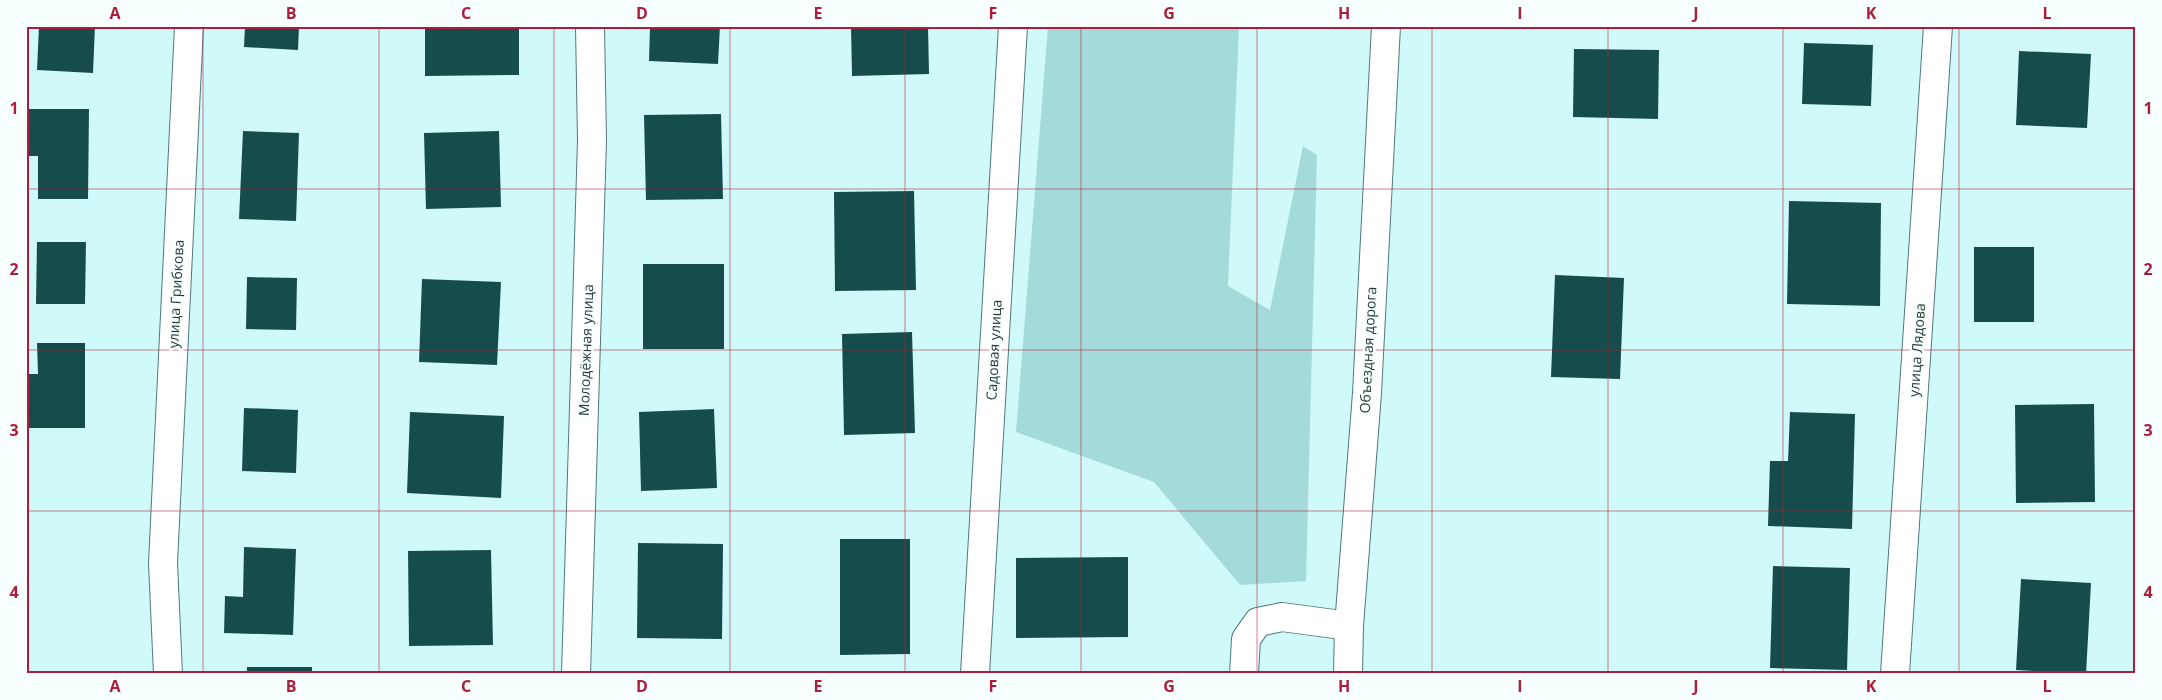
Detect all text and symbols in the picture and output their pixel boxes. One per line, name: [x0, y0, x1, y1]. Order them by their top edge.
text: A: [109, 2, 121, 24]
text: B: [286, 2, 296, 24]
text: C: [461, 2, 471, 24]
text: D: [636, 2, 648, 24]
text: E: [814, 2, 823, 24]
text: F: [989, 2, 997, 24]
text: G: [1163, 2, 1175, 24]
text: H: [1338, 2, 1350, 24]
text: I: [1517, 2, 1523, 24]
text: J: [1691, 2, 1699, 24]
text: K: [1866, 2, 1877, 24]
text: L: [2042, 2, 2052, 24]
text: 1: [9, 97, 19, 119]
text: 1: [2143, 97, 2153, 119]
street label: улица Грибкова: [163, 239, 188, 349]
text: 2: [9, 258, 19, 280]
text: 2: [2143, 258, 2153, 280]
street label: Молодёжная улица: [574, 284, 597, 416]
street label: Объездная дорога: [1355, 286, 1380, 414]
street label: Садовая улица: [981, 299, 1006, 401]
street label: улица Лядова: [1904, 302, 1929, 398]
text: 3: [9, 419, 19, 441]
text: 3: [2143, 419, 2153, 441]
text: 4: [9, 581, 19, 603]
text: 4: [2143, 581, 2153, 603]
text: A: [109, 675, 121, 697]
text: B: [286, 675, 296, 697]
text: C: [461, 675, 471, 697]
text: D: [636, 675, 648, 697]
text: E: [814, 675, 823, 697]
text: F: [989, 675, 997, 697]
text: G: [1163, 675, 1175, 697]
text: H: [1338, 675, 1350, 697]
text: I: [1517, 675, 1523, 697]
text: J: [1691, 675, 1699, 697]
text: K: [1866, 675, 1877, 697]
text: L: [2042, 675, 2052, 697]

